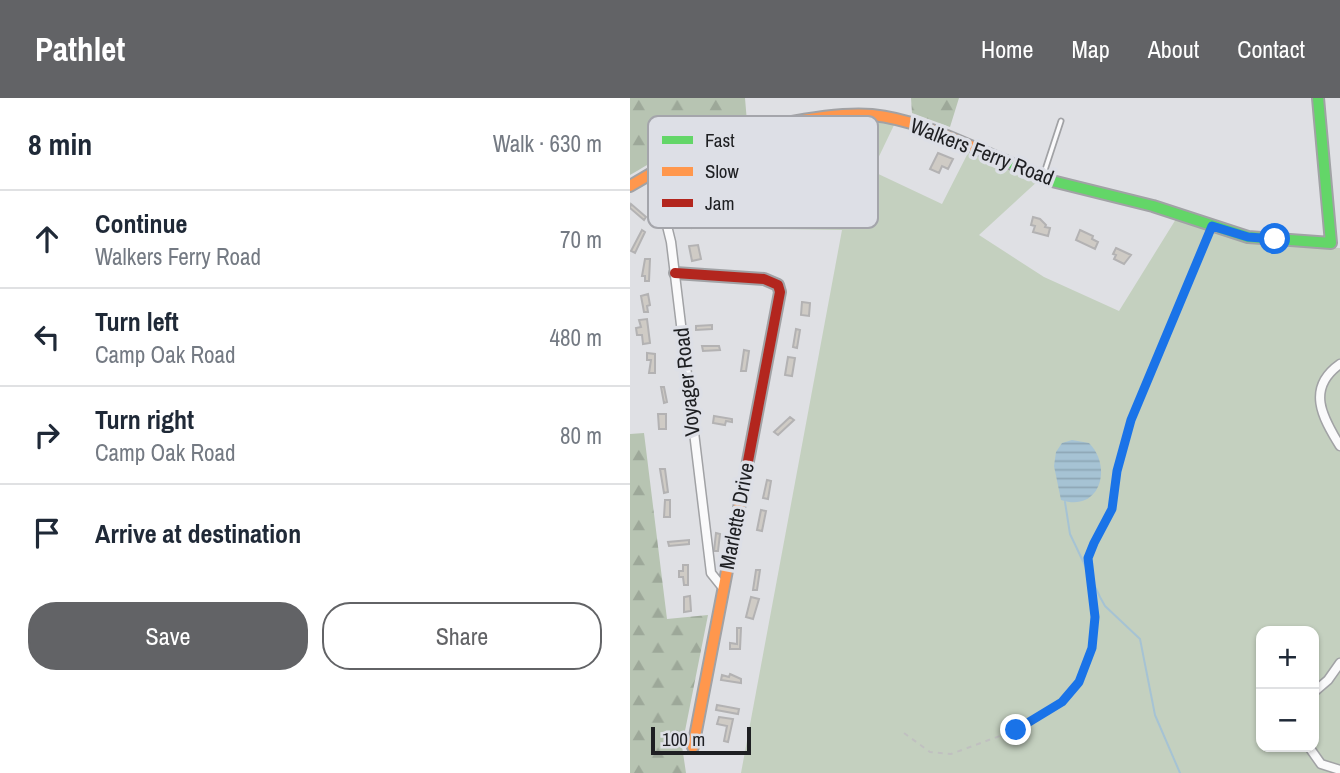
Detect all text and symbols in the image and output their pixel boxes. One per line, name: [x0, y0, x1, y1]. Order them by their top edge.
text: Pathlet: [35, 27, 125, 71]
text: Home: [981, 33, 1033, 65]
text: Map: [1071, 33, 1110, 65]
text: About: [1148, 33, 1199, 65]
text: Contact: [1237, 33, 1305, 65]
street label: Walkers Ferry Road: [906, 111, 1058, 192]
legend: [648, 116, 878, 228]
text: 8 min: [28, 124, 92, 164]
text: Fast: [705, 127, 735, 153]
text: Walk · 630 m: [493, 128, 602, 159]
text: Slow: [705, 158, 740, 184]
text: Jam: [705, 190, 734, 216]
text: Continue: [95, 206, 187, 241]
icon: ahead: [28, 220, 66, 258]
route start: [1259, 223, 1290, 254]
text: 70 m: [560, 224, 602, 255]
text: Walkers Ferry Road: [95, 241, 261, 272]
text: Turn left: [95, 304, 179, 339]
icon: left: [28, 318, 66, 356]
text: 480 m: [550, 322, 602, 353]
street label: Voyager Road: [666, 326, 707, 438]
text: Camp Oak Road: [95, 339, 235, 370]
text: Turn right: [95, 402, 194, 437]
icon: right: [28, 416, 66, 454]
text: 80 m: [560, 420, 602, 451]
text: Camp Oak Road: [95, 437, 235, 468]
street label: Marlette Drive: [712, 460, 761, 572]
icon: arrive: [28, 514, 66, 552]
text: Arrive at destination: [95, 516, 301, 551]
button: Save: [28, 602, 308, 670]
button: Share: [322, 602, 602, 670]
map controls: [1256, 626, 1319, 752]
button: +: [1256, 626, 1319, 689]
button: −: [1256, 689, 1319, 752]
route end: [1000, 714, 1031, 745]
scale bar: [651, 724, 751, 756]
text: 100 m: [662, 726, 705, 752]

